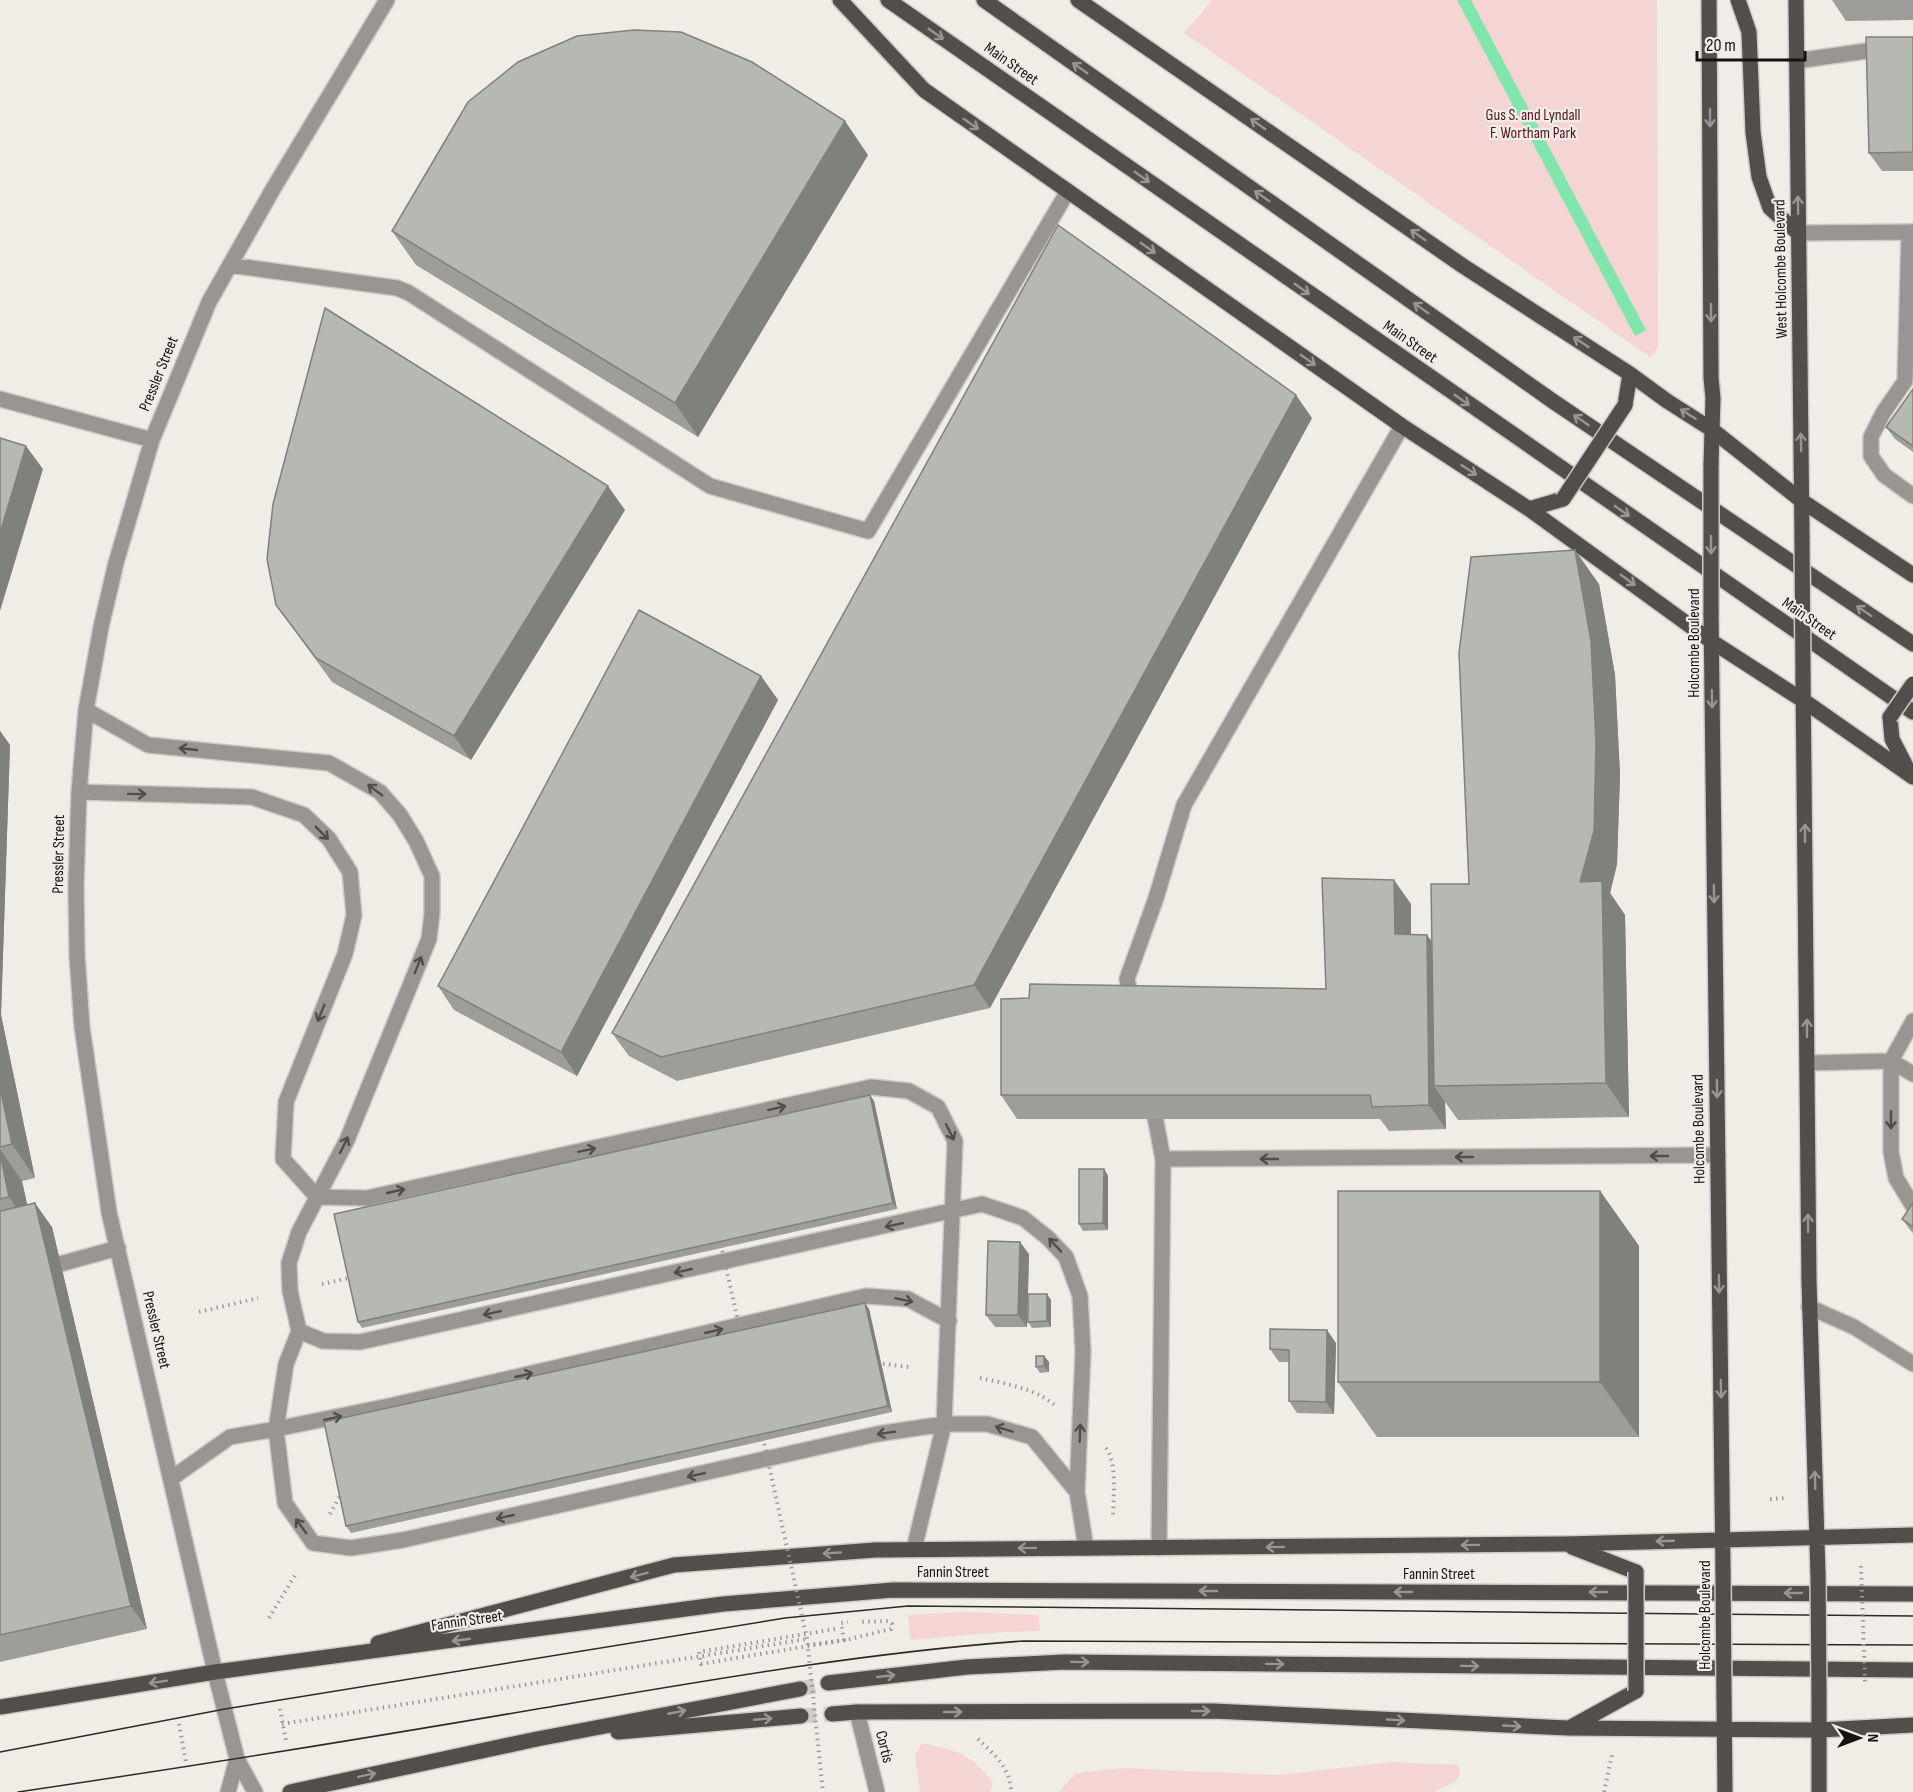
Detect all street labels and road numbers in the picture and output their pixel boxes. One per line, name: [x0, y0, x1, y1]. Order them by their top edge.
street label: Main Street: [980, 38, 1042, 90]
street label: West Holcombe Boulevard: [1770, 199, 1792, 339]
street label: Main Street: [1379, 316, 1441, 368]
street label: Pressler Street: [135, 334, 183, 414]
street label: Holcombe Boulevard: [1685, 588, 1704, 698]
street label: Main Street: [1778, 593, 1840, 645]
street label: Pressler Street: [49, 814, 69, 894]
street label: Holcombe Boulevard: [1689, 1074, 1709, 1184]
street label: Pressler Street: [138, 1289, 174, 1371]
street label: Holcombe Boulevard: [1696, 1560, 1715, 1670]
street label: Fannin Street: [917, 1563, 989, 1582]
street label: Fannin Street: [1403, 1565, 1475, 1584]
street label: Fannin Street: [430, 1607, 504, 1635]
street label: Cortis: [871, 1729, 897, 1765]

